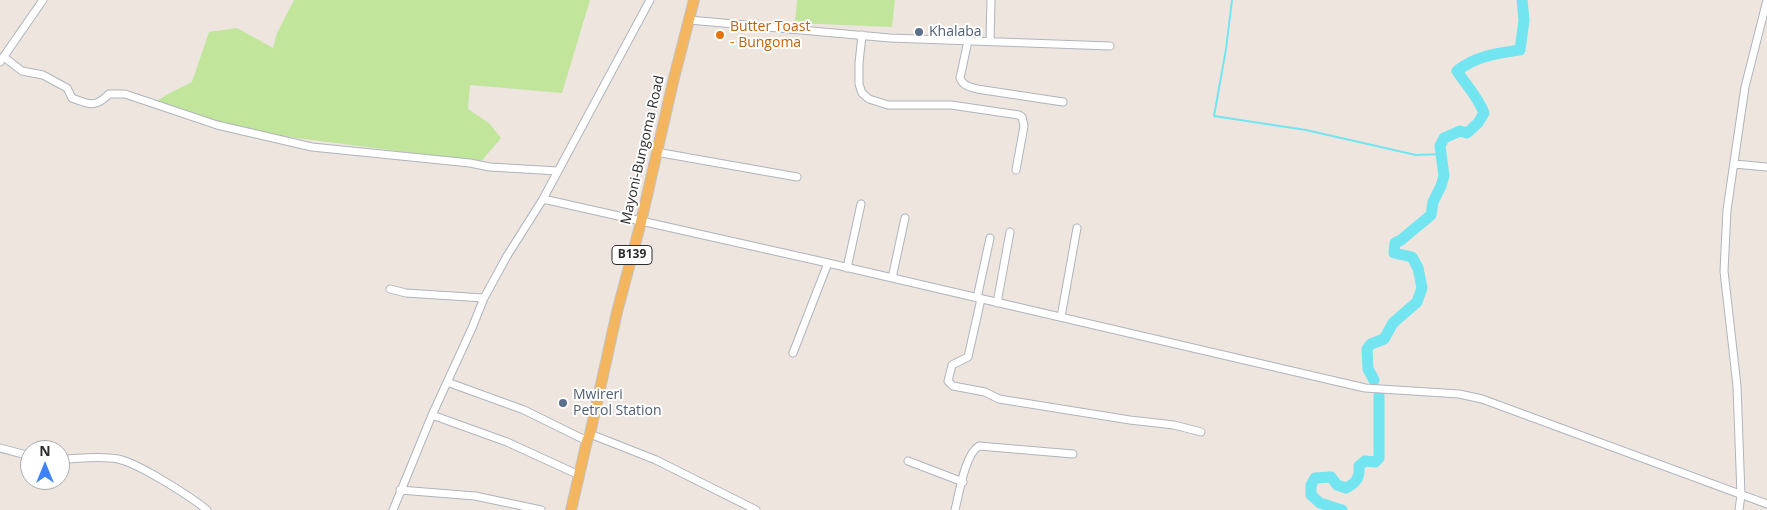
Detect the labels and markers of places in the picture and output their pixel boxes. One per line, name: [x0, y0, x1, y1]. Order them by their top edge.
place label: Butter Toast - Bungoma: [730, 19, 810, 52]
place label: Khalaba: [929, 24, 982, 40]
marker: Khalaba: [913, 26, 925, 38]
marker: Butter Toast - Bungoma: [714, 29, 726, 41]
place label: Mwireri Petrol Station: [573, 387, 662, 420]
marker: Mwireri Petrol Station: [557, 397, 569, 409]

